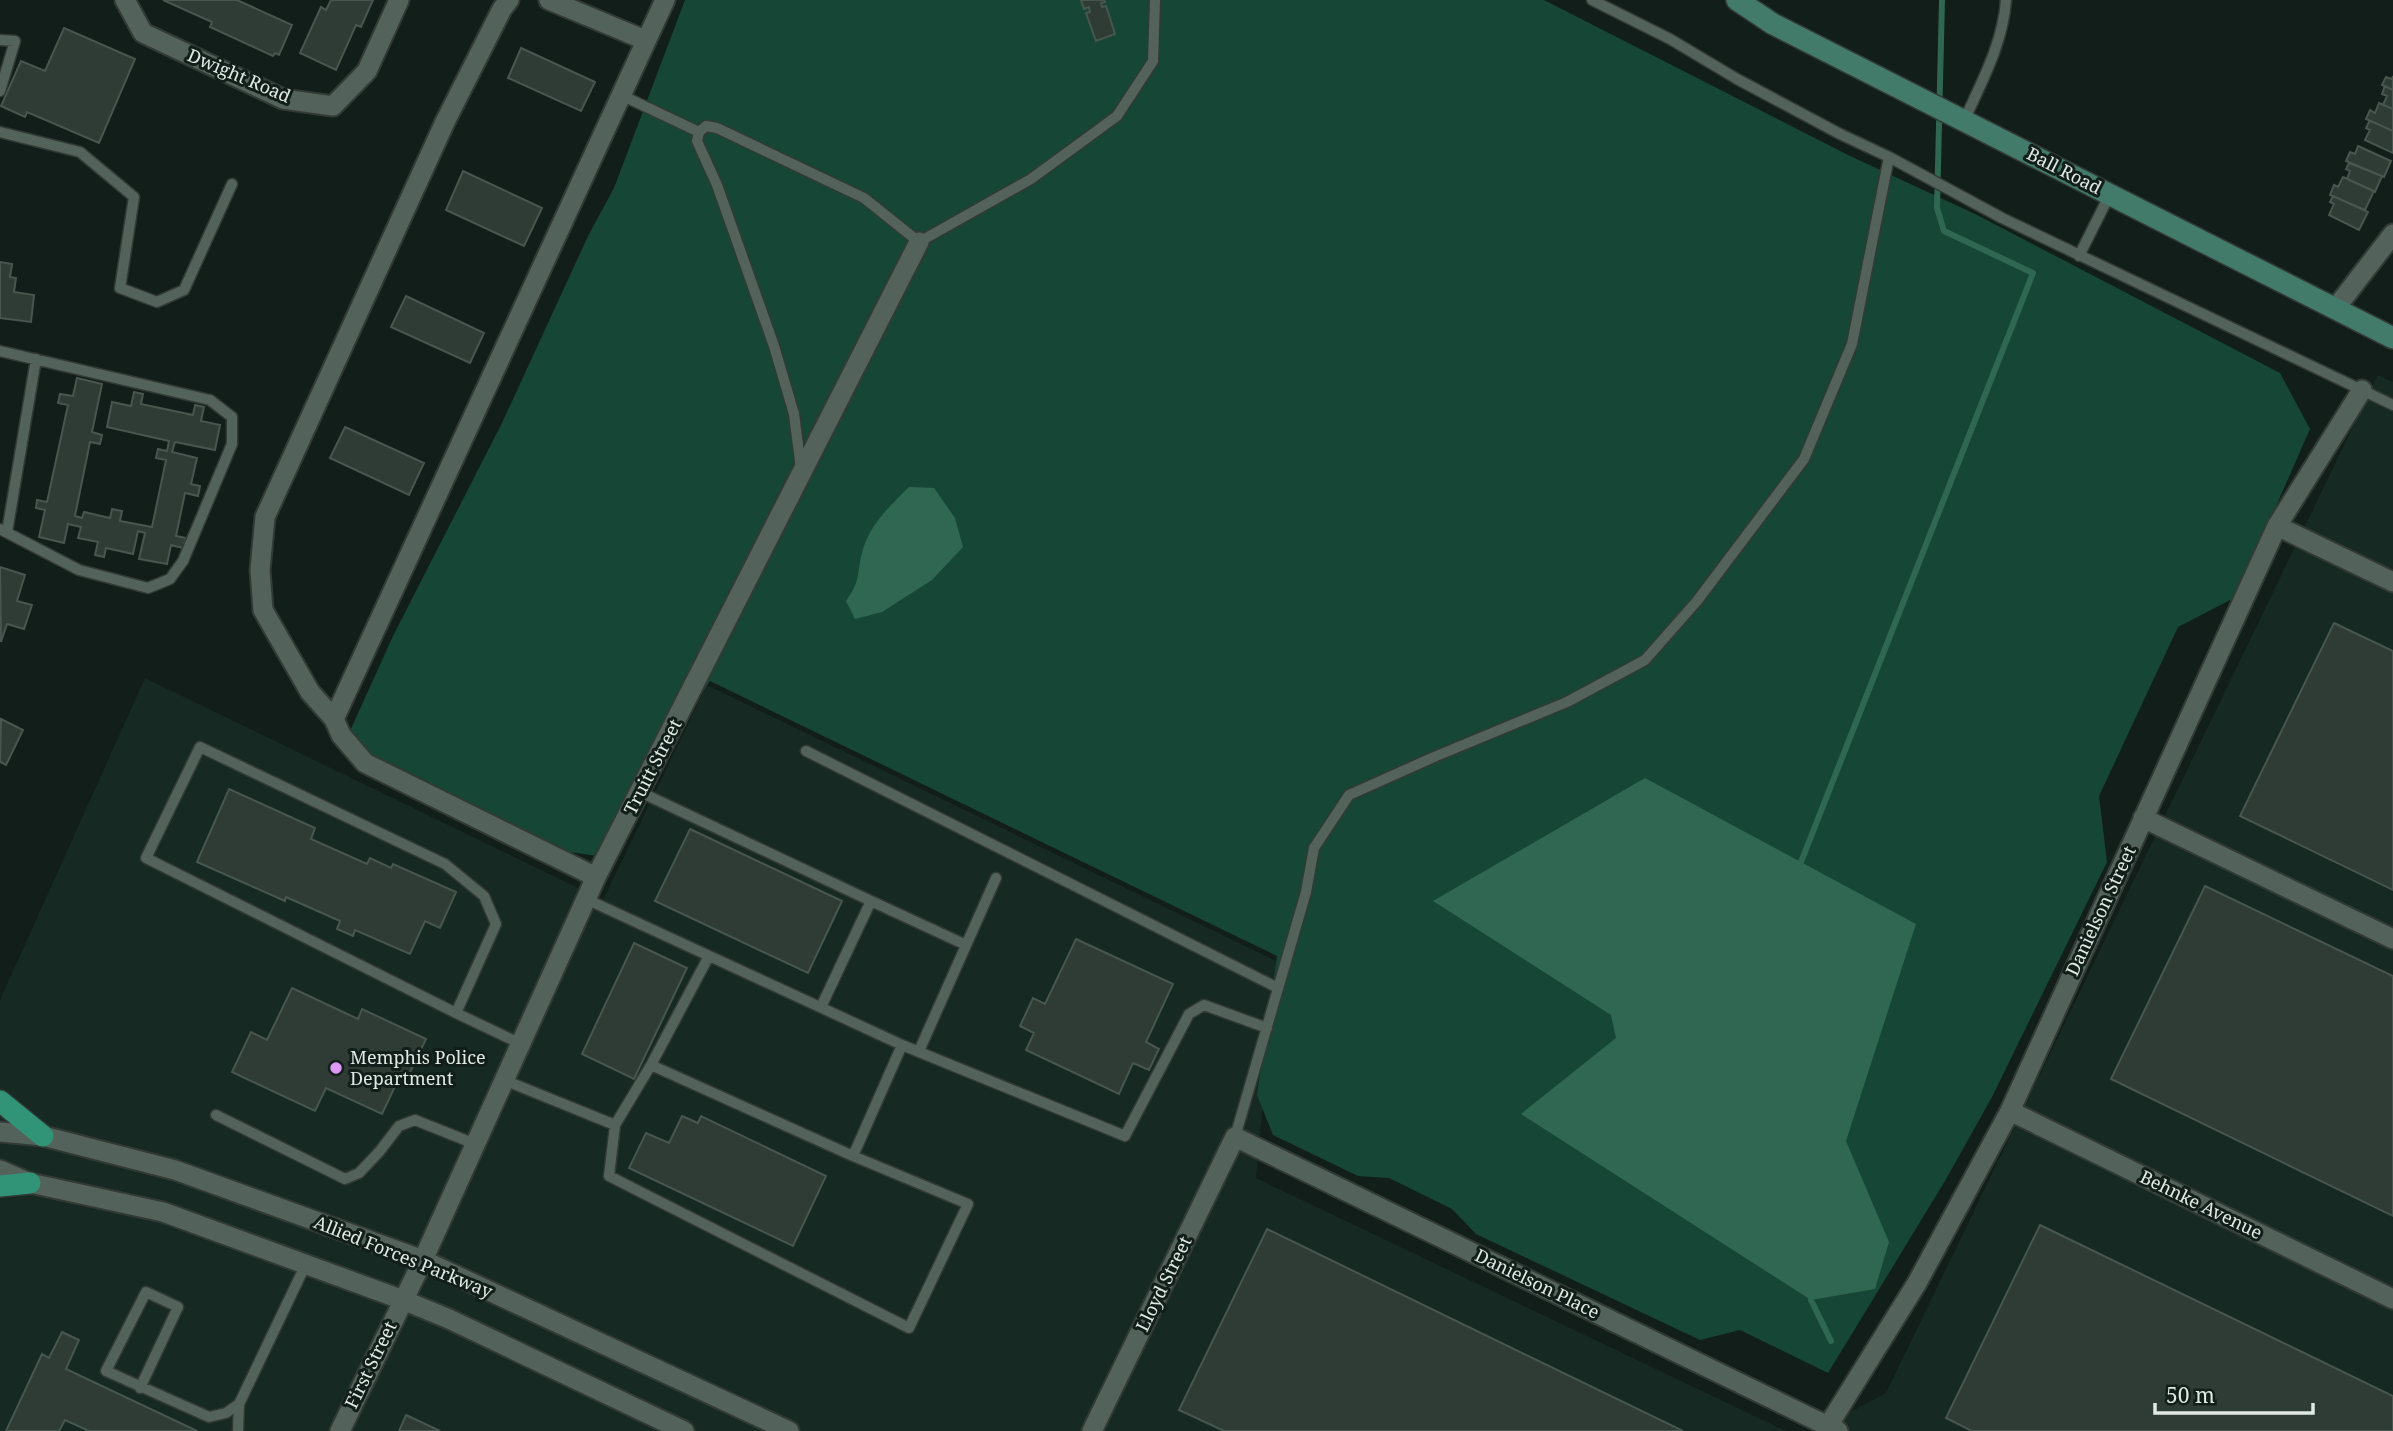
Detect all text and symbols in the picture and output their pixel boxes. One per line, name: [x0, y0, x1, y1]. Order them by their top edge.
street label: Dwight Road: [184, 43, 295, 108]
street label: Ball Road: [2023, 141, 2106, 199]
street label: Truitt Street: [618, 715, 686, 818]
street label: Danielson Street: [2059, 842, 2141, 979]
place label: Memphis Police Department: [350, 1045, 486, 1090]
marker: Memphis Police Department: [328, 1060, 344, 1076]
street label: Behnke Avenue: [2136, 1164, 2267, 1244]
street label: Allied Forces Parkway: [311, 1209, 497, 1303]
street label: Lloyd Street: [1130, 1232, 1196, 1335]
street label: Danielson Place: [1471, 1243, 1604, 1324]
street label: First Street: [339, 1317, 402, 1412]
scale bar: [2155, 1372, 2312, 1416]
text: 50 m: [2166, 1381, 2215, 1409]

